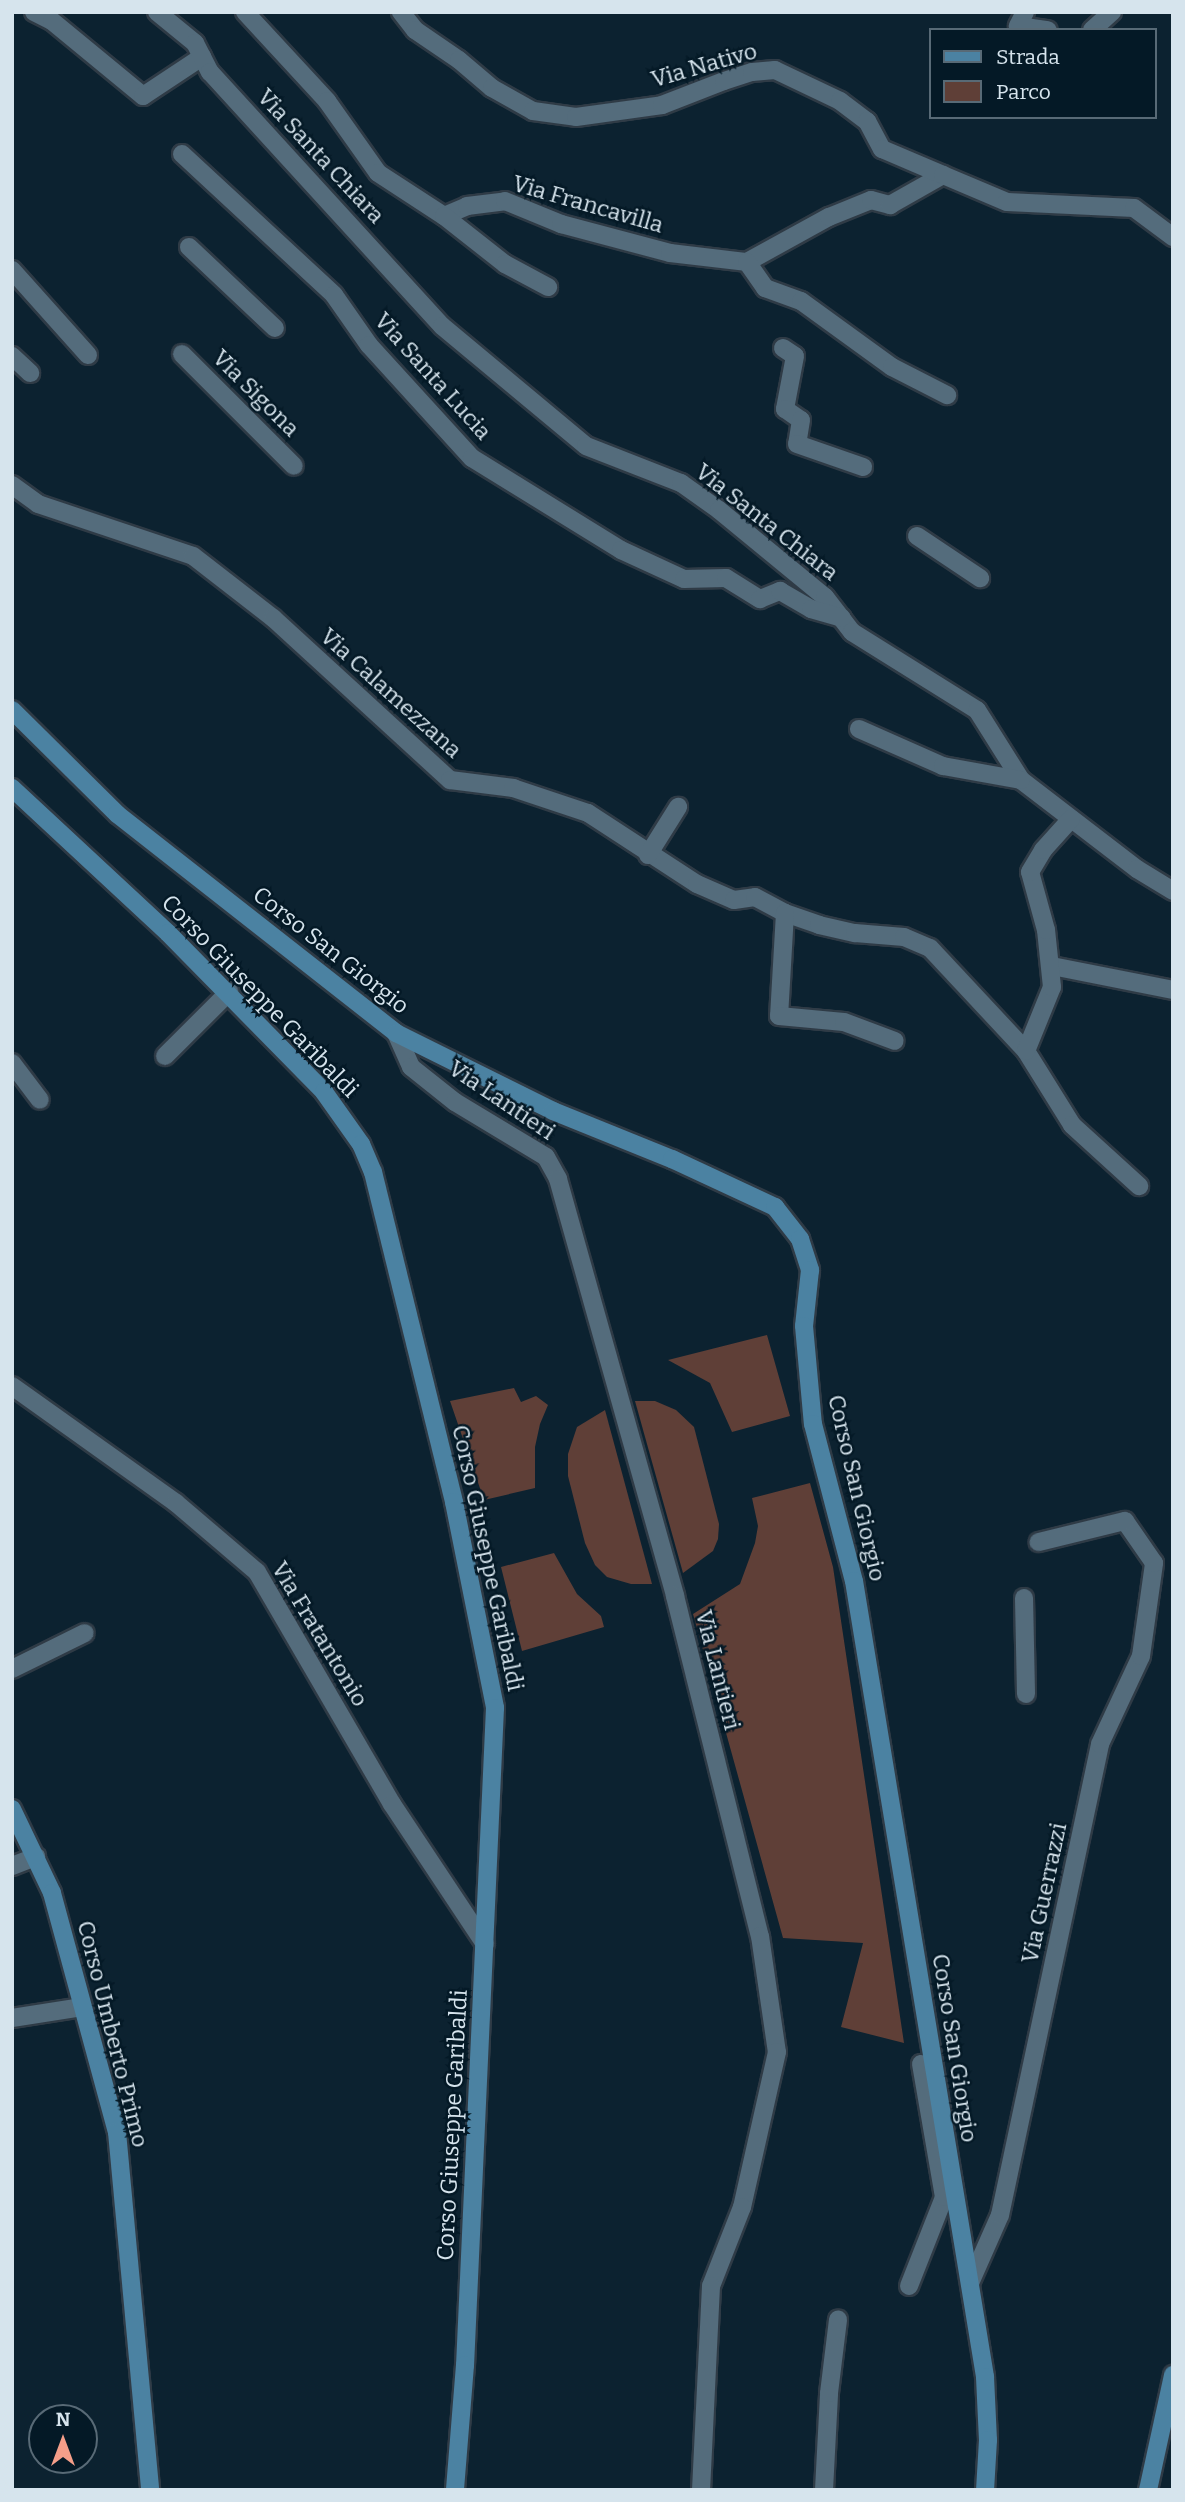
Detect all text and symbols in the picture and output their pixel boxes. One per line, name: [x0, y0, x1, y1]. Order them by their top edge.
legend: [930, 28, 1157, 119]
street label: Via Nativo: [648, 37, 760, 93]
text: Strada: [996, 44, 1060, 70]
text: Parco: [996, 79, 1051, 105]
street label: Via Santa Chiara: [252, 83, 390, 229]
street label: Via Francavilla: [509, 169, 667, 239]
street label: Via Santa Lucia: [369, 307, 497, 445]
street label: Via Sigona: [207, 344, 305, 442]
street label: Via Santa Chiara: [690, 458, 844, 586]
street label: Via Calamezzana: [315, 622, 467, 764]
street label: Corso San Giorgio: [247, 880, 415, 1020]
street label: Corso Giuseppe Garibaldi: [156, 889, 364, 1103]
street label: Via Lantieri: [443, 1054, 561, 1146]
street label: Corso San Giorgio: [822, 1392, 892, 1584]
street label: Corso Giuseppe Garibaldi: [446, 1422, 530, 1694]
street label: Via Fratantonio: [266, 1556, 374, 1712]
street label: Via Lantieri: [690, 1607, 746, 1733]
street label: Via Guerrazzi: [1016, 1820, 1072, 1966]
street label: Corso Umberto Primo: [71, 1918, 155, 2150]
street label: Corso San Giorgio: [926, 1952, 984, 2144]
street label: Corso Giuseppe Garibaldi: [431, 1989, 473, 2261]
north arrow: [28, 2404, 98, 2474]
text: N: [56, 2408, 70, 2431]

